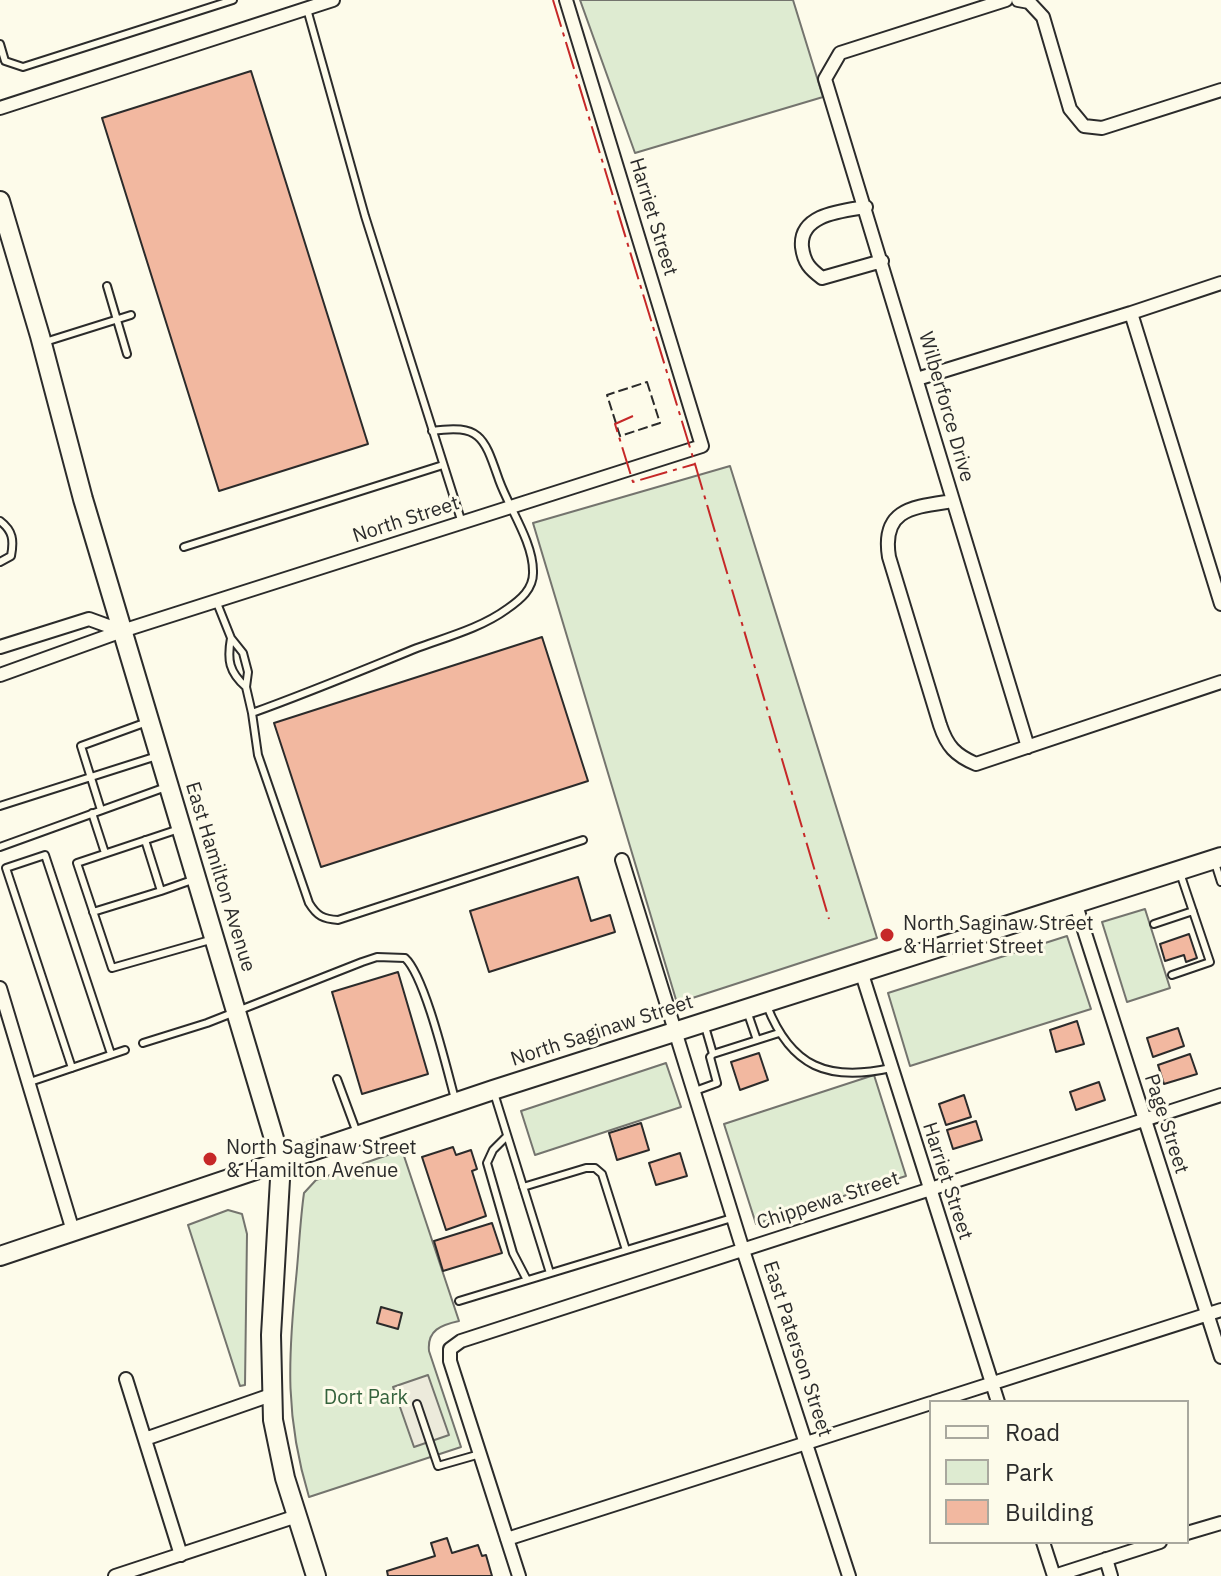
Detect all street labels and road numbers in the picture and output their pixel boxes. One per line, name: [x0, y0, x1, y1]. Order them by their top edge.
street label: Harriet Street: [624, 155, 682, 279]
street label: Wilberforce Drive: [913, 329, 979, 485]
street label: North Street: [350, 491, 462, 549]
street label: East Hamilton Avenue: [180, 779, 260, 975]
street label: North Saginaw Street: [508, 990, 696, 1072]
street label: Page Street: [1139, 1071, 1193, 1177]
street label: Harriet Street: [917, 1119, 977, 1243]
street label: Chippewa Street: [754, 1167, 902, 1235]
street label: East Paterson Street: [757, 1258, 837, 1440]

